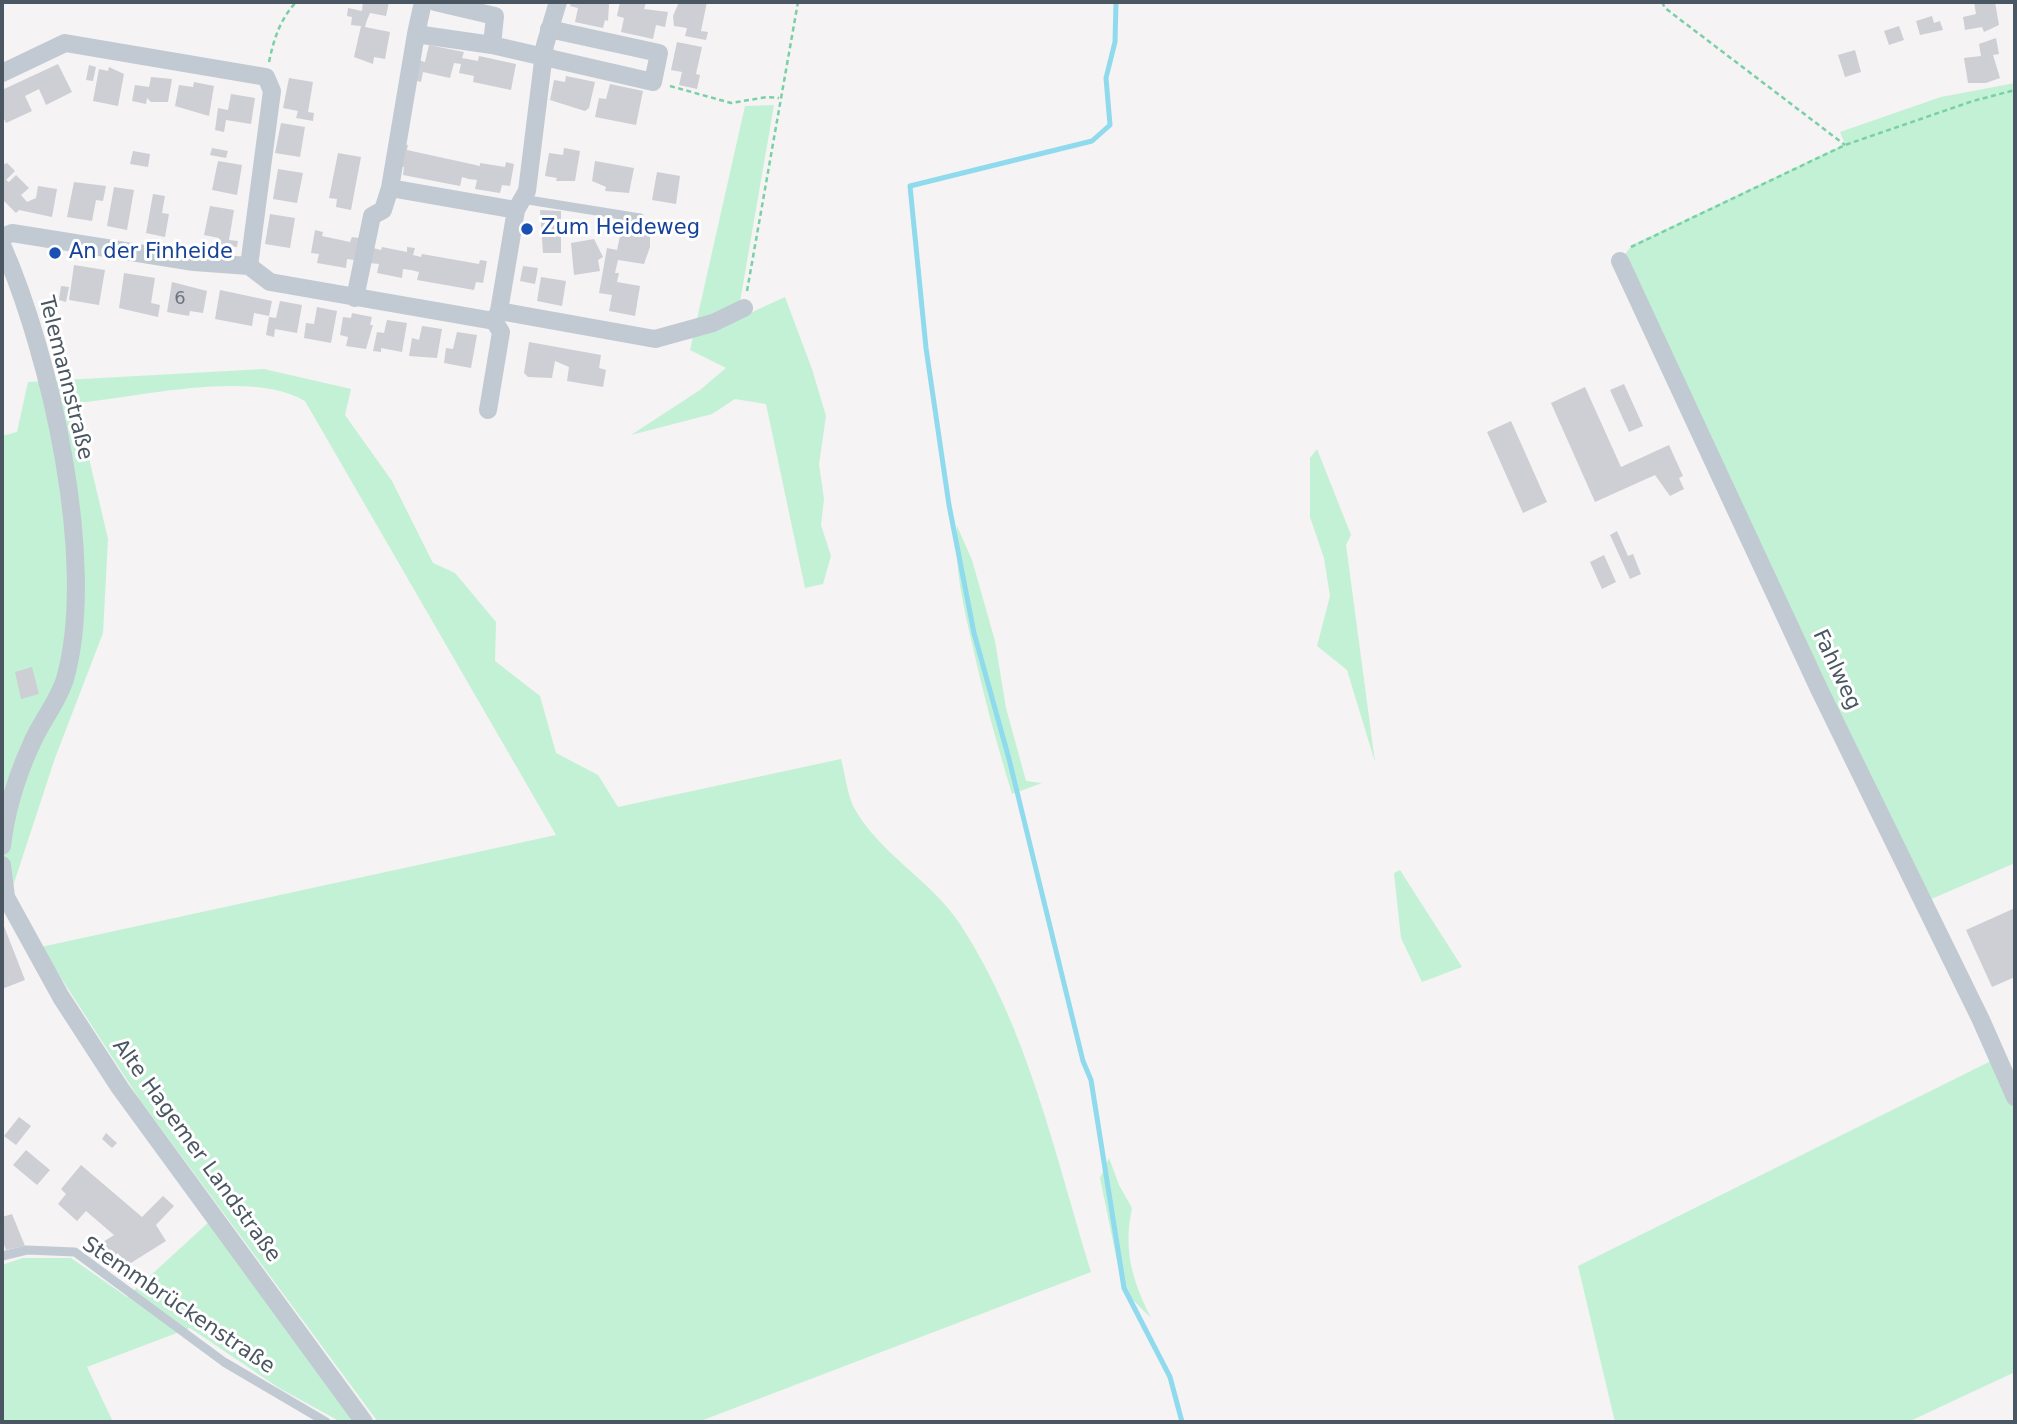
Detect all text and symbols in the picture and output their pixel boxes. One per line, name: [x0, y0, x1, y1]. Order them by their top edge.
place label: Zum Heideweg: [541, 216, 700, 242]
marker: Zum Heideweg: [519, 221, 535, 237]
place label: An der Finheide: [69, 240, 233, 266]
marker: An der Finheide: [47, 245, 63, 261]
house number: 6: [174, 288, 186, 310]
street label: Telemannstraße: [32, 294, 98, 462]
street label: Fahlweg: [1806, 626, 1866, 714]
street label: Alte Hagemer Landstraße: [107, 1035, 285, 1267]
street label: Stemmbrückenstraße: [77, 1232, 279, 1380]

